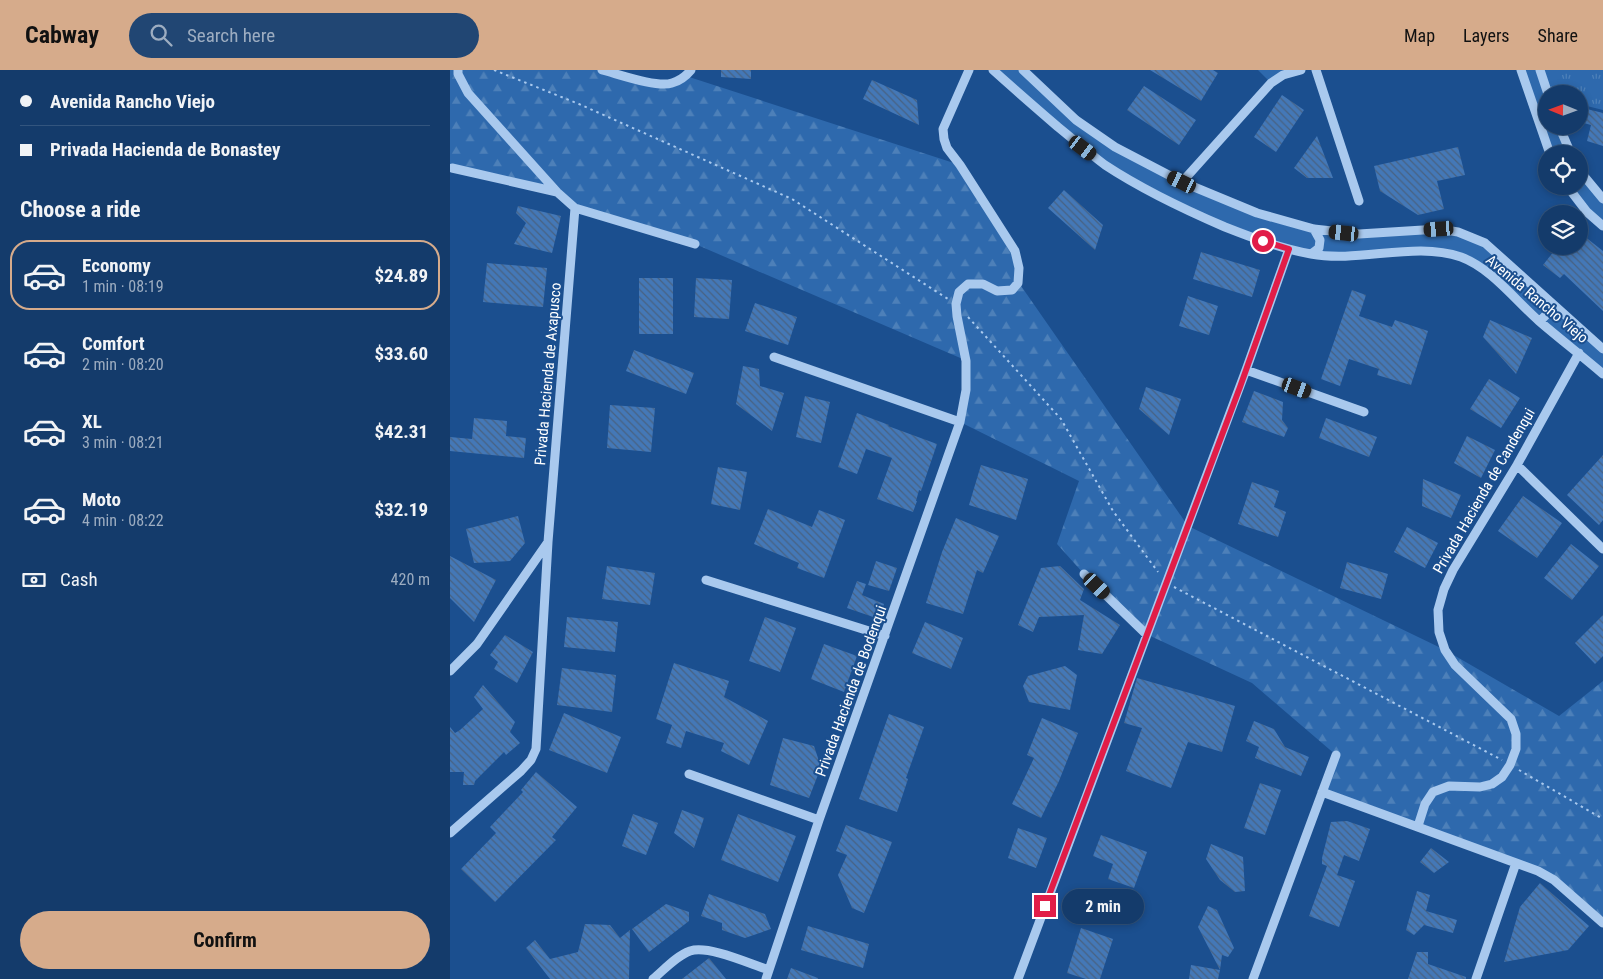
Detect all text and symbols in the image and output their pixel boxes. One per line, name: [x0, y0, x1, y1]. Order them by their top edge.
search box: [129, 13, 479, 58]
text: Cabway: [25, 21, 99, 49]
icon: search: [147, 21, 175, 49]
text: Search here: [187, 24, 275, 47]
text: Map: [1404, 25, 1435, 46]
text: Layers: [1463, 25, 1510, 46]
text: Share: [1538, 25, 1578, 46]
north arrow: [1538, 85, 1588, 135]
map controls: [1538, 85, 1588, 255]
text: Avenida Rancho Viejo: [50, 90, 215, 113]
car: [1066, 133, 1099, 163]
text: Privada Hacienda de Bonastey: [50, 138, 281, 161]
button: locate: [1538, 145, 1588, 195]
car: [1165, 169, 1198, 195]
text: Choose a ride: [20, 197, 141, 222]
button: layers: [1538, 205, 1588, 255]
car: [1423, 220, 1454, 238]
car: [1328, 224, 1359, 242]
route start: [1252, 230, 1274, 252]
street label: Avenida Rancho Viejo: [1482, 251, 1592, 347]
icon: car: [22, 253, 67, 298]
text: Economy: [82, 254, 151, 277]
text: $24.89: [374, 264, 428, 287]
text: 1 min · 08:19: [82, 277, 164, 296]
street label: Privada Hacienda de Axapusco: [531, 282, 565, 466]
icon: car: [22, 331, 67, 376]
text: Comfort: [82, 332, 145, 355]
text: $33.60: [374, 342, 428, 365]
text: 2 min · 08:20: [82, 355, 164, 374]
car: [1280, 376, 1313, 400]
street label: Privada Hacienda de Candenqui: [1429, 405, 1539, 577]
icon: car: [22, 409, 67, 454]
text: XL: [82, 410, 102, 433]
text: $42.31: [374, 420, 428, 443]
text: 3 min · 08:21: [82, 433, 164, 452]
icon: car: [22, 487, 67, 532]
text: Moto: [82, 488, 121, 511]
text: $32.19: [374, 498, 428, 521]
text: 4 min · 08:22: [82, 511, 164, 530]
icon: cash: [20, 566, 48, 594]
text: Cash: [60, 568, 98, 591]
text: 420 m: [391, 570, 430, 589]
car: [1081, 570, 1113, 602]
street label: Privada Hacienda de Bodenqui: [812, 603, 890, 779]
callout: 2 min: [1062, 888, 1145, 924]
route end: [1034, 895, 1056, 917]
text: 2 min: [1085, 897, 1121, 916]
button: Confirm: [20, 911, 430, 969]

